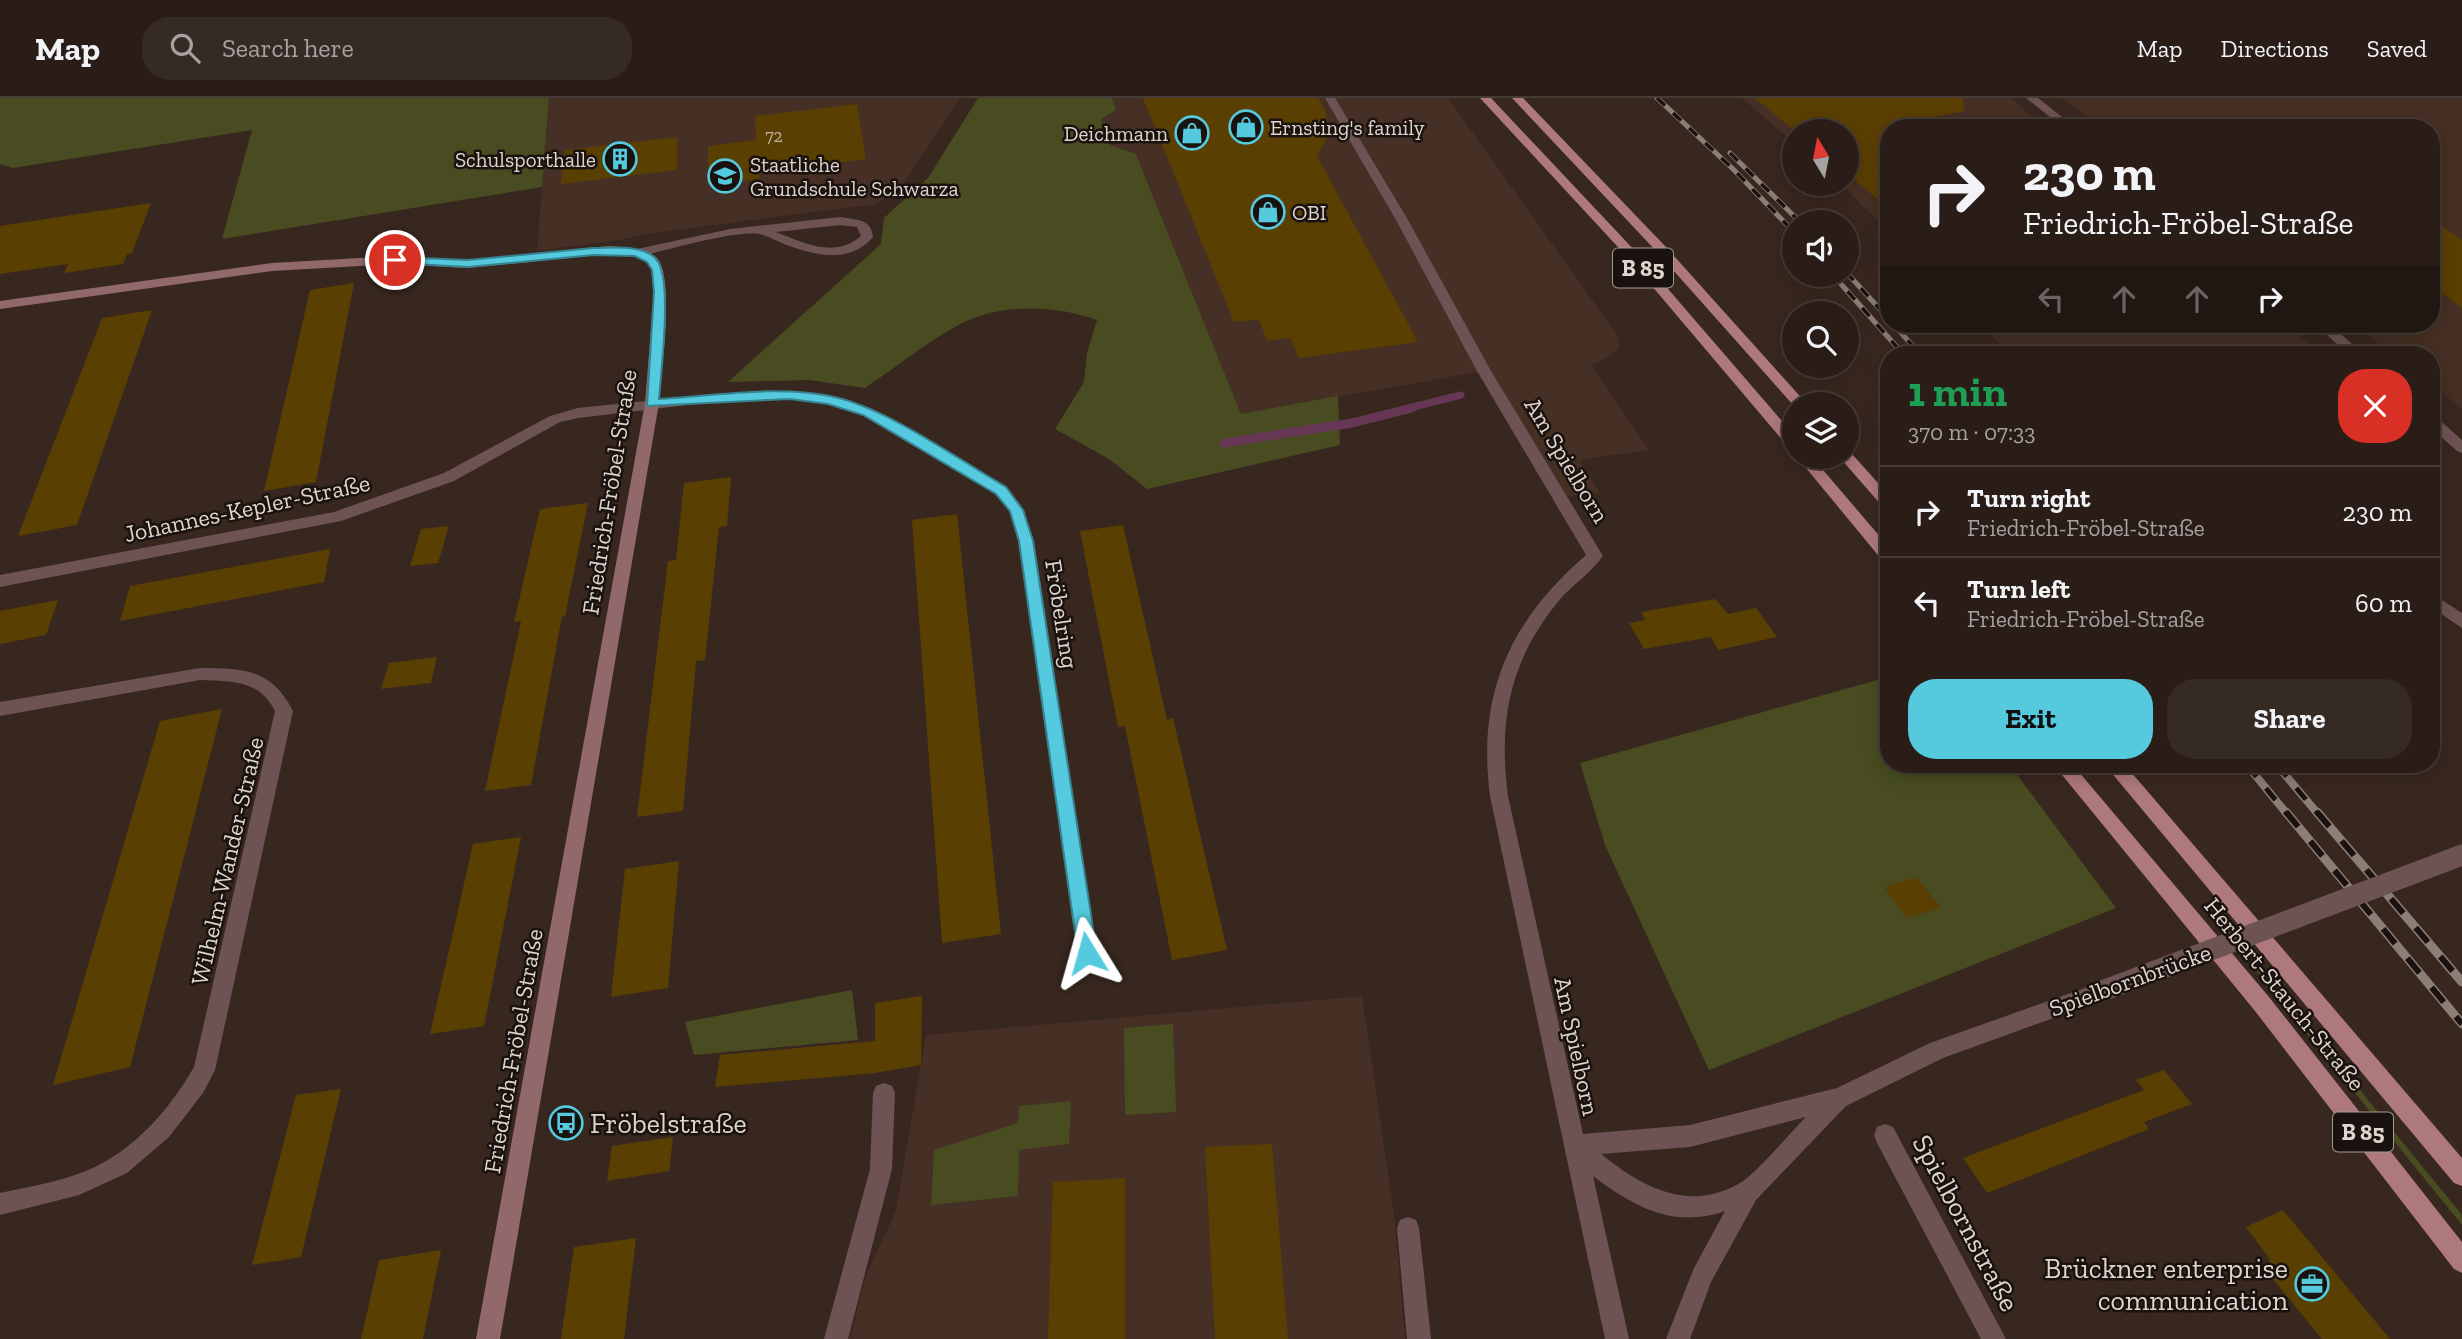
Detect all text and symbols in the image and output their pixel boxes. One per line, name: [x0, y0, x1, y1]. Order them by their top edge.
search box: [142, 17, 632, 80]
text: Map: [35, 29, 100, 68]
icon: search: [166, 29, 204, 67]
text: Search here: [222, 32, 354, 64]
text: Map: [2137, 34, 2183, 63]
text: Directions: [2221, 34, 2329, 63]
text: Saved: [2367, 34, 2427, 63]
shop icon: Ernsting's family: [1227, 108, 1265, 146]
shop icon: Deichmann: [1173, 114, 1211, 152]
place label: Ernsting's family: [1270, 115, 1425, 140]
north arrow: [1782, 119, 1858, 196]
map controls: [1782, 119, 1859, 469]
place label: Deichmann: [1064, 121, 1168, 146]
house number: 72: [765, 125, 783, 147]
building icon: Schulsporthalle: [601, 140, 639, 178]
text: 230 m: [2023, 144, 2156, 203]
place label: Schulsporthalle: [455, 147, 596, 172]
icon: right: [1908, 147, 1999, 238]
place label: Staatliche Grundschule Schwarza: [750, 152, 959, 201]
school or university icon: Staatliche Grundschule Schwarza: [706, 157, 744, 195]
shop icon: OBI: [1249, 193, 1287, 231]
place label: OBI: [1292, 200, 1326, 225]
text: Friedrich-Fröbel-Straße: [2023, 204, 2354, 242]
button: sound: [1782, 210, 1859, 287]
pin: [365, 230, 425, 290]
icon: arrive: [376, 241, 414, 279]
road number: B 85: [1613, 248, 1673, 288]
icon: left: [2032, 280, 2070, 318]
icon: ahead: [2105, 280, 2143, 318]
icon: ahead: [2178, 280, 2216, 318]
icon: right: [2251, 280, 2289, 318]
button: search: [1782, 301, 1859, 378]
text: 1 min: [1908, 366, 2007, 417]
street label: Friedrich-Fröbel-Straße: [575, 367, 643, 617]
button: close: [2338, 369, 2412, 443]
street label: Am Spielborn: [1518, 392, 1616, 528]
button: layers: [1782, 392, 1859, 469]
text: 370 m · 07:33: [1908, 418, 2036, 446]
street label: Johannes-Kepler-Straße: [121, 468, 373, 548]
text: Turn right: [1967, 482, 2090, 514]
icon: right: [1908, 493, 1946, 531]
text: 230 m: [2343, 496, 2412, 528]
text: Friedrich-Fröbel-Straße: [1967, 514, 2205, 542]
street label: Fröbelring: [1039, 557, 1085, 671]
text: Turn left: [1967, 573, 2070, 605]
icon: left: [1908, 584, 1946, 622]
text: 60 m: [2355, 587, 2412, 619]
text: Friedrich-Fröbel-Straße: [1967, 605, 2205, 633]
button: Exit: [1908, 679, 2153, 759]
button: Share: [2167, 679, 2412, 759]
street label: Wilhelm-Wander-Straße: [184, 734, 270, 988]
street label: Herbert-Stauch-Straße: [2198, 892, 2372, 1096]
position arrow: [1050, 916, 1124, 990]
street label: Friedrich-Fröbel-Straße: [477, 926, 549, 1176]
street label: Spielbornbrücke: [2045, 937, 2215, 1023]
street label: Am Spielborn: [1548, 974, 1606, 1118]
bus stop icon: Fröbelstraße: [547, 1104, 585, 1142]
place label: Fröbelstraße: [590, 1107, 747, 1140]
road number: B 85: [2333, 1113, 2393, 1152]
street label: Spielbornstraße: [1906, 1129, 2026, 1317]
place label: Brückner enterprise communication: [2044, 1252, 2288, 1317]
office icon: Brückner enterprise communication: [2293, 1265, 2331, 1303]

